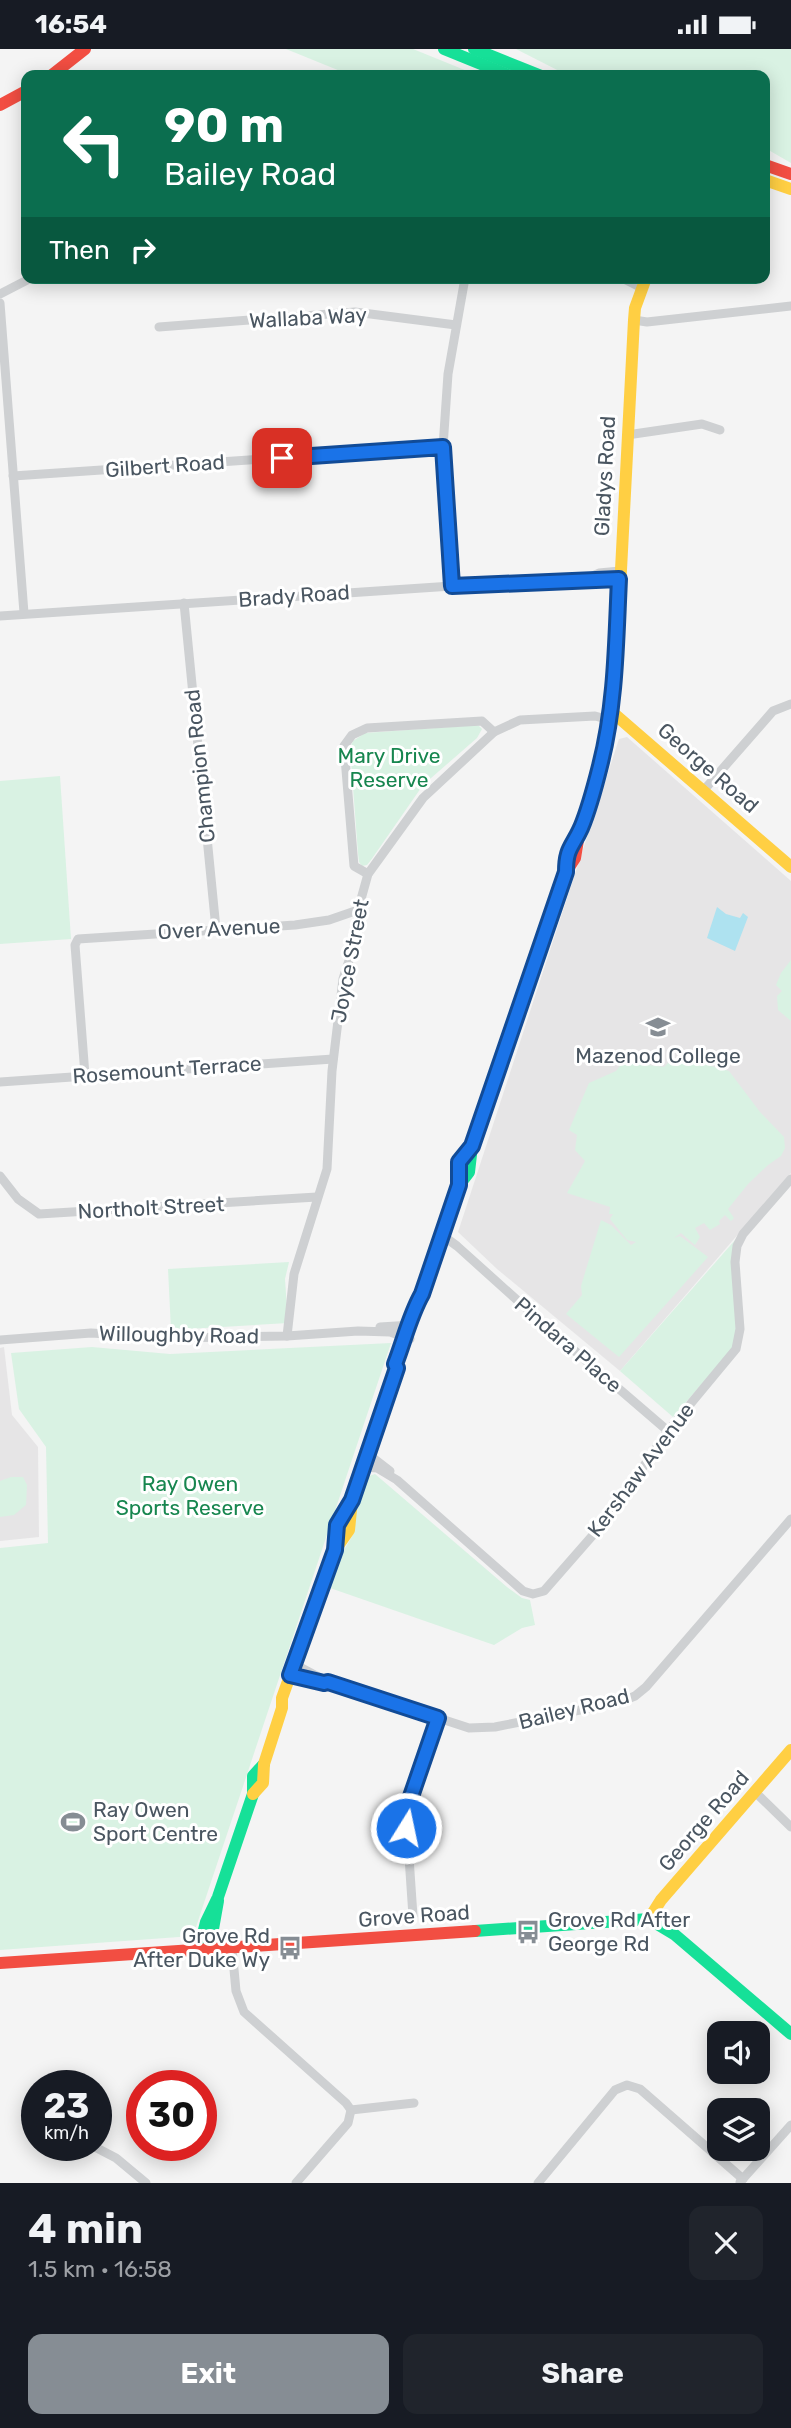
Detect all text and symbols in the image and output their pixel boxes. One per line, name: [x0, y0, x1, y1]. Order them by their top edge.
text: 16:54: [35, 9, 107, 40]
text: 90 m: [164, 96, 284, 154]
icon: left: [49, 98, 140, 189]
text: Bailey Road: [164, 155, 336, 193]
icon: right: [124, 231, 162, 269]
text: Then: [49, 235, 110, 266]
street label: Wallaba Way: [248, 302, 368, 333]
street label: Gladys Road: [589, 415, 620, 537]
pin: [252, 428, 312, 488]
icon: arrive: [263, 439, 301, 477]
street label: Gilbert Road: [104, 449, 226, 482]
street label: Brady Road: [237, 579, 351, 612]
street label: Champion Road: [179, 688, 220, 844]
street label: George Road: [653, 717, 764, 818]
park label: Mary Drive Reserve: [338, 743, 440, 792]
street label: Joyce Street: [325, 897, 374, 1025]
street label: Over Avenue: [157, 913, 281, 944]
school or university icon: Mazenod College: [644, 1013, 672, 1041]
place label: Mazenod College: [575, 1043, 741, 1068]
street label: Rosemount Terrace: [72, 1050, 262, 1089]
street label: Northolt Street: [77, 1191, 225, 1224]
street label: Pindara Place: [510, 1291, 627, 1398]
street label: Willoughby Road: [99, 1321, 259, 1348]
street label: Kershaw Avenue: [582, 1398, 699, 1542]
park label: Ray Owen Sports Reserve: [116, 1471, 264, 1520]
street label: Bailey Road: [516, 1683, 632, 1734]
street label: George Road: [653, 1765, 754, 1876]
position arrow: [369, 1791, 443, 1865]
place label: Ray Owen Sport Centre: [93, 1797, 218, 1846]
sports icon: Ray Owen Sport Centre: [59, 1808, 87, 1836]
street label: Grove Road: [357, 1899, 471, 1932]
place label: Grove Rd After George Rd: [548, 1907, 690, 1956]
bus stop icon: Grove Rd After George Rd: [514, 1918, 542, 1946]
place label: Grove Rd After Duke Wy: [133, 1923, 270, 1972]
bus stop icon: Grove Rd After Duke Wy: [276, 1934, 304, 1962]
map controls: [707, 2021, 770, 2161]
button: sound: [707, 2021, 770, 2084]
speed limit sign: 30: [126, 2070, 217, 2161]
text: 23: [44, 2085, 89, 2127]
button: layers: [707, 2098, 770, 2161]
text: km/h: [44, 2122, 89, 2144]
text: 4 min: [28, 2204, 143, 2254]
button: close: [689, 2206, 763, 2280]
text: 1.5 km · 16:58: [28, 2255, 172, 2283]
button: Exit: [28, 2334, 389, 2414]
button: Share: [403, 2334, 763, 2414]

